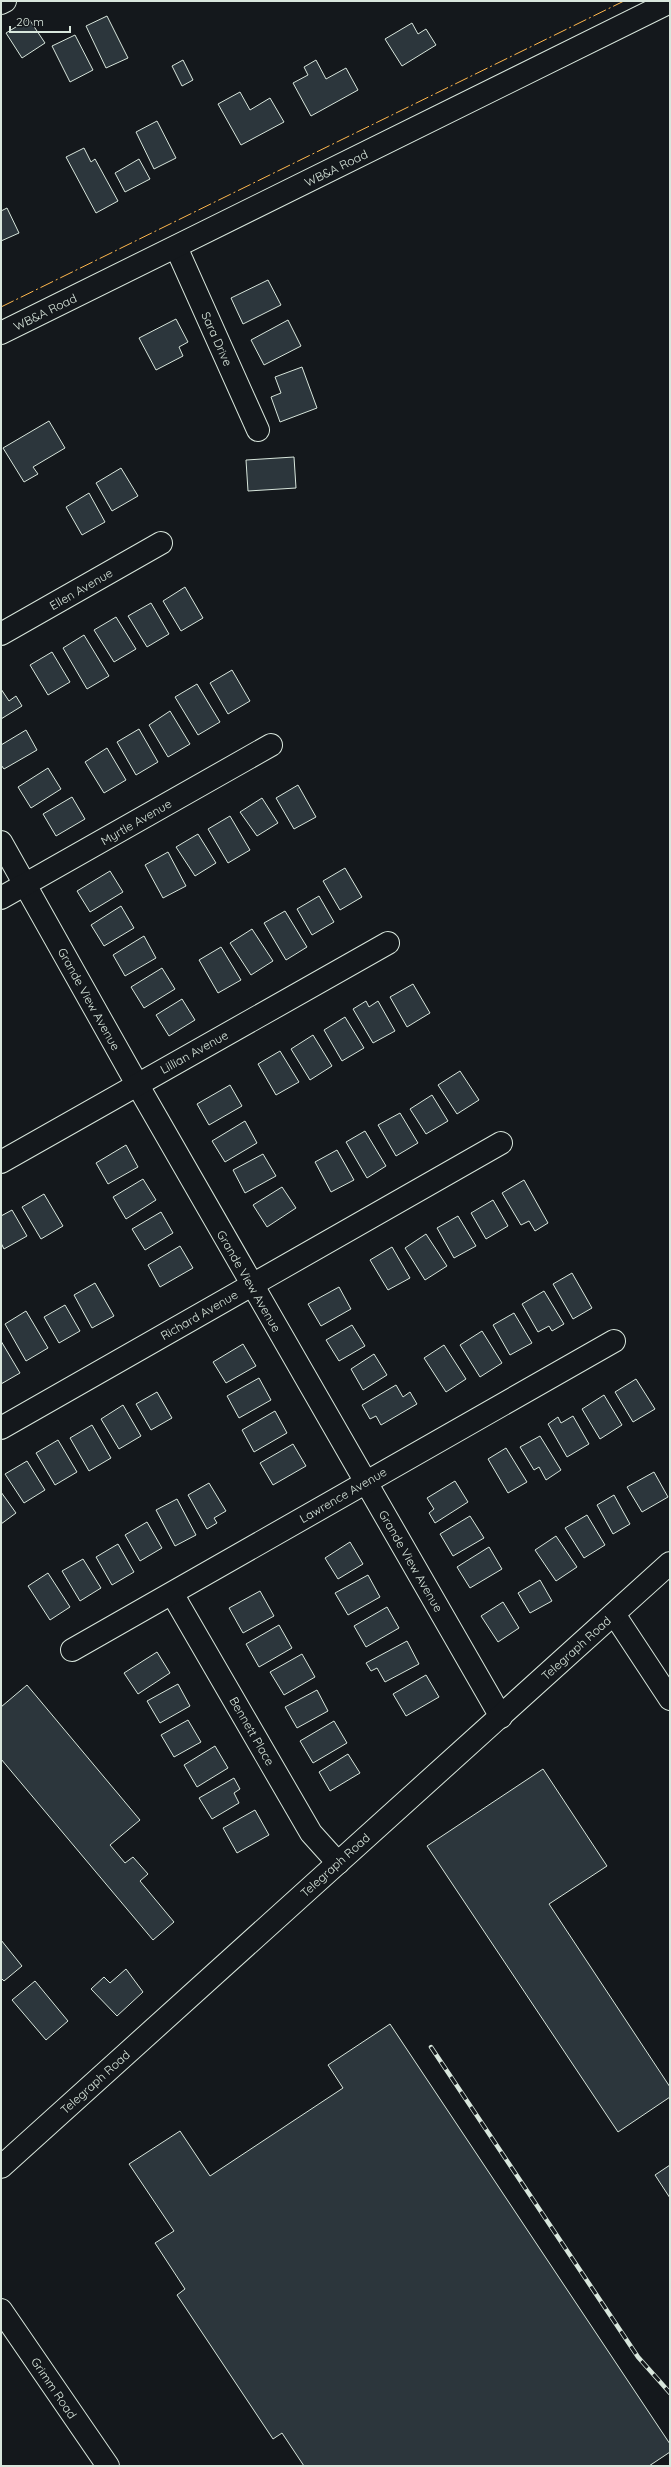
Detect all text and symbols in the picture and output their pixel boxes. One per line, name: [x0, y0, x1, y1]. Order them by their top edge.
scale bar: [10, 8, 70, 34]
text: 20 m: [16, 14, 44, 29]
street label: WB&A Road: [302, 146, 370, 190]
street label: WB&A Road: [11, 290, 79, 334]
street label: Sara Drive: [198, 309, 236, 369]
street label: Ellen Avenue: [47, 565, 115, 613]
street label: Myrtle Avenue: [98, 796, 174, 848]
street label: Grande View Avenue: [55, 945, 124, 1053]
street label: Lillian Avenue: [157, 1027, 231, 1077]
street label: Grande View Avenue: [214, 1227, 284, 1335]
street label: Richard Avenue: [158, 1287, 241, 1343]
street label: Lawrence Avenue: [297, 1464, 389, 1526]
street label: Grande View Avenue: [376, 1507, 446, 1615]
street label: Telegraph Road: [538, 1613, 614, 1683]
street label: Bennett Place: [226, 1694, 278, 1768]
street label: Telegraph Road: [297, 1830, 373, 1900]
street label: Telegraph Road: [57, 2047, 133, 2117]
street label: Grimm Road: [28, 2355, 80, 2421]

